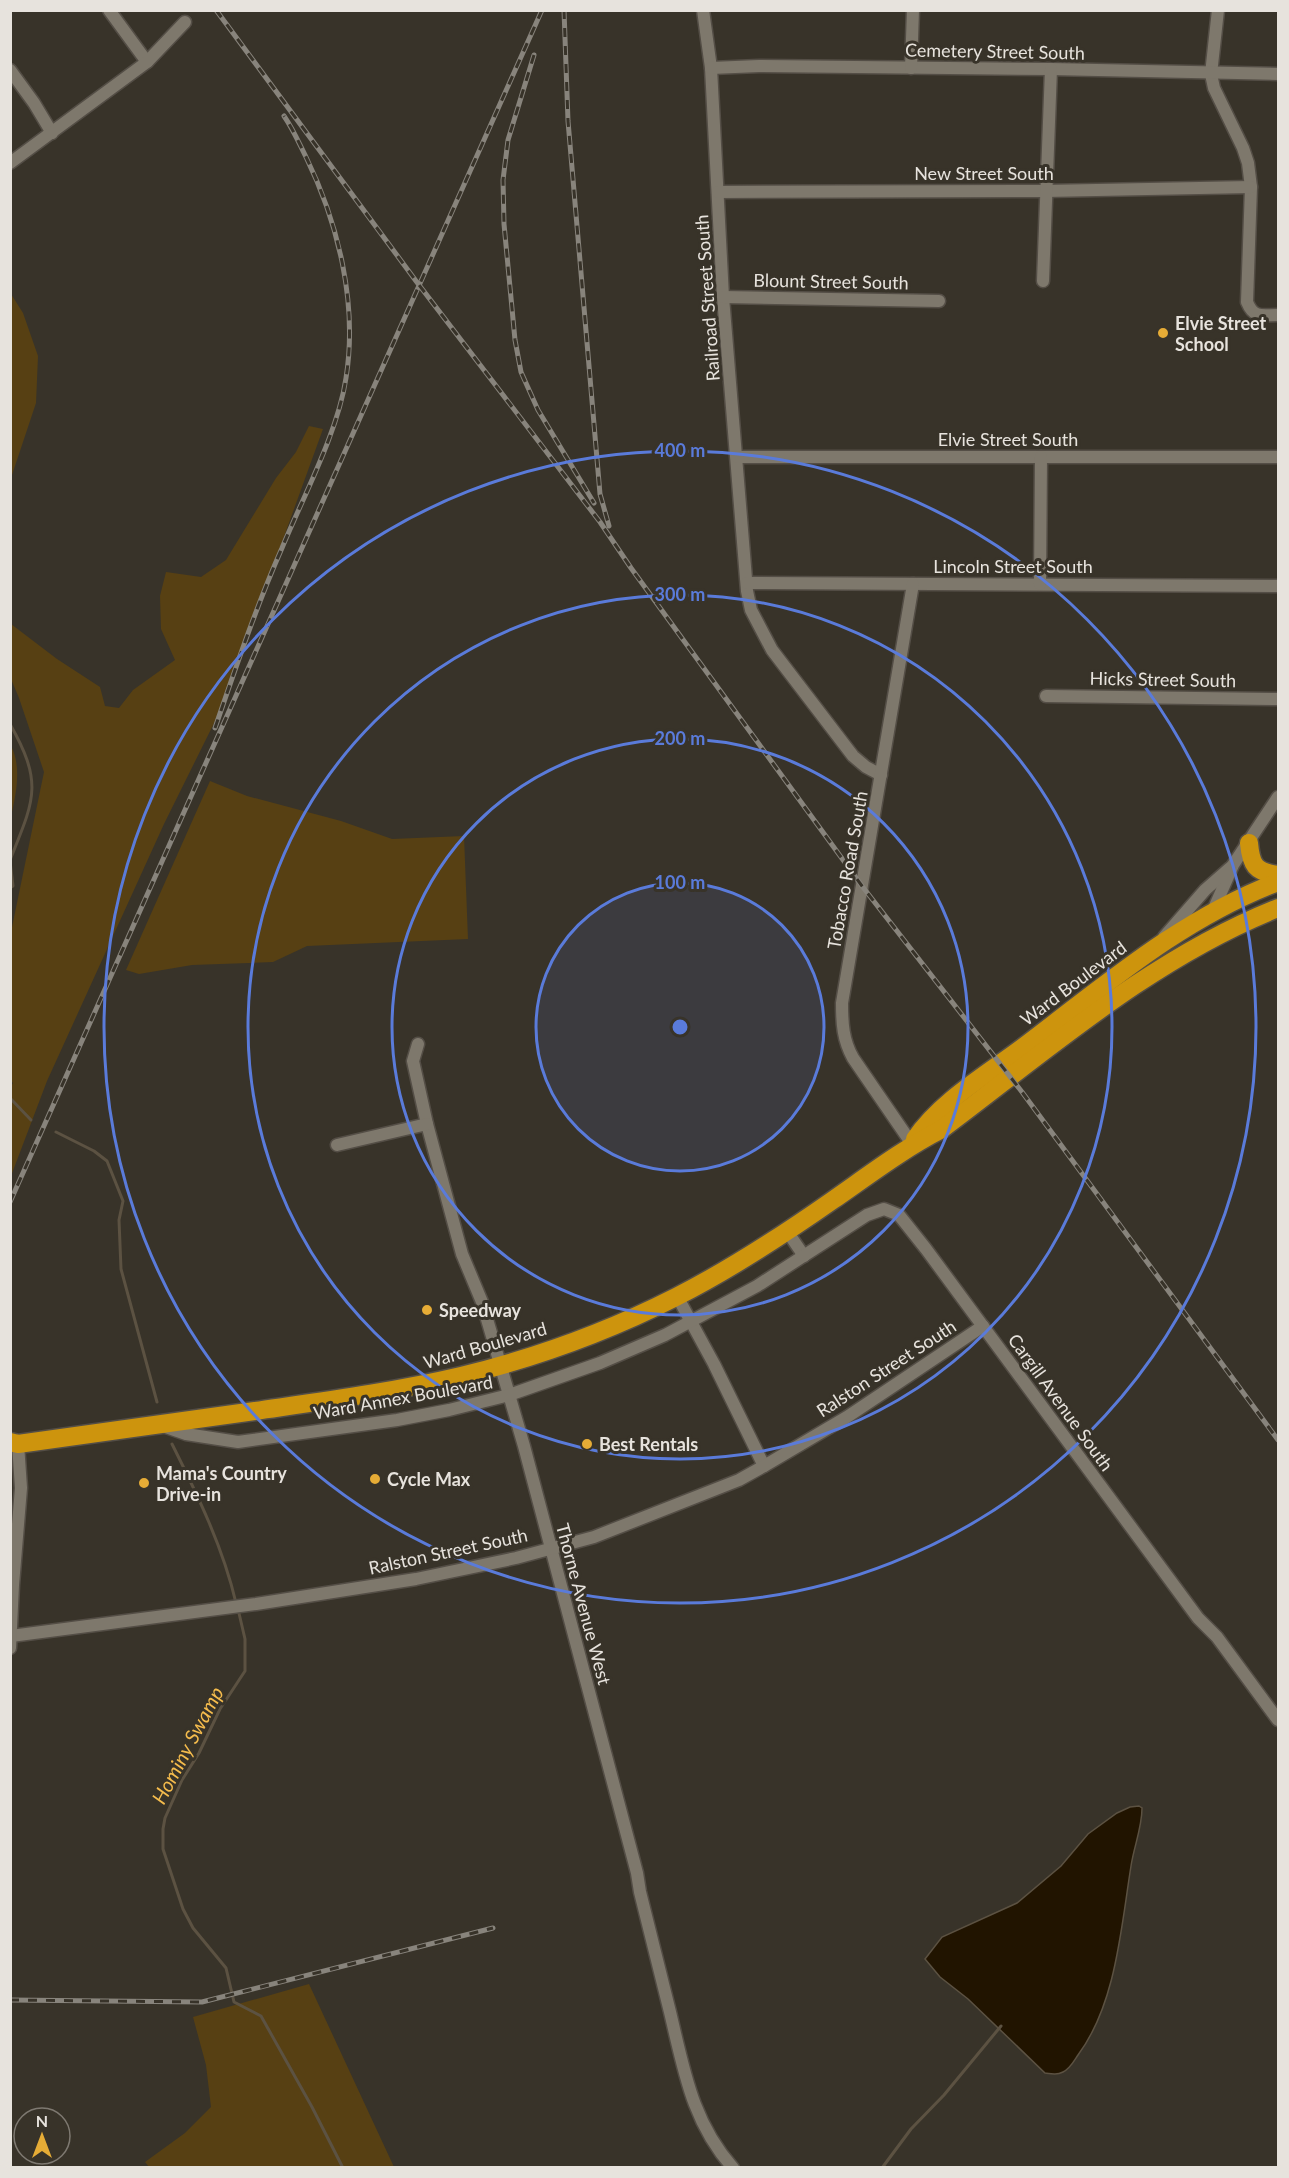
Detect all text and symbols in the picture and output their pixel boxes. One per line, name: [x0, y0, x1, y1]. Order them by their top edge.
street label: Cemetery Street South: [905, 38, 1085, 64]
street label: New Street South: [914, 162, 1054, 184]
street label: Railroad Street South: [690, 214, 724, 382]
street label: Blount Street South: [753, 269, 909, 293]
place label: Elvie Street School: [1175, 312, 1267, 355]
marker: Elvie Street School: [1156, 326, 1170, 340]
street label: Elvie Street South: [938, 428, 1078, 450]
text: 400 m: [655, 439, 705, 461]
street label: Lincoln Street South: [933, 555, 1093, 577]
text: 300 m: [655, 583, 705, 605]
street label: Hicks Street South: [1090, 667, 1236, 691]
text: 200 m: [655, 727, 705, 749]
street label: Tobacco Road South: [822, 789, 872, 951]
text: 100 m: [655, 871, 705, 893]
street label: Ward Boulevard: [1016, 936, 1130, 1030]
centre of rings: [670, 1017, 690, 1037]
place label: Speedway: [439, 1299, 522, 1321]
marker: Speedway: [420, 1303, 434, 1317]
street label: Ralston Street South: [812, 1315, 960, 1421]
street label: Ward Boulevard: [421, 1317, 549, 1373]
street label: Cargill Avenue South: [1004, 1329, 1118, 1475]
street label: Ward Annex Boulevard: [312, 1370, 494, 1424]
place label: Best Rentals: [599, 1433, 698, 1455]
marker: Best Rentals: [580, 1437, 594, 1451]
place label: Mama's Country Drive-in: [156, 1462, 287, 1505]
place label: Cycle Max: [387, 1468, 471, 1490]
marker: Cycle Max: [368, 1472, 382, 1486]
marker: Mama's Country Drive-in: [137, 1476, 151, 1490]
street label: Thorne Avenue West: [552, 1521, 616, 1688]
street label: Ralston Street South: [367, 1523, 529, 1579]
water label: Hominy Swamp: [146, 1682, 228, 1808]
north arrow: [12, 2106, 72, 2166]
text: N: [36, 2111, 48, 2130]

